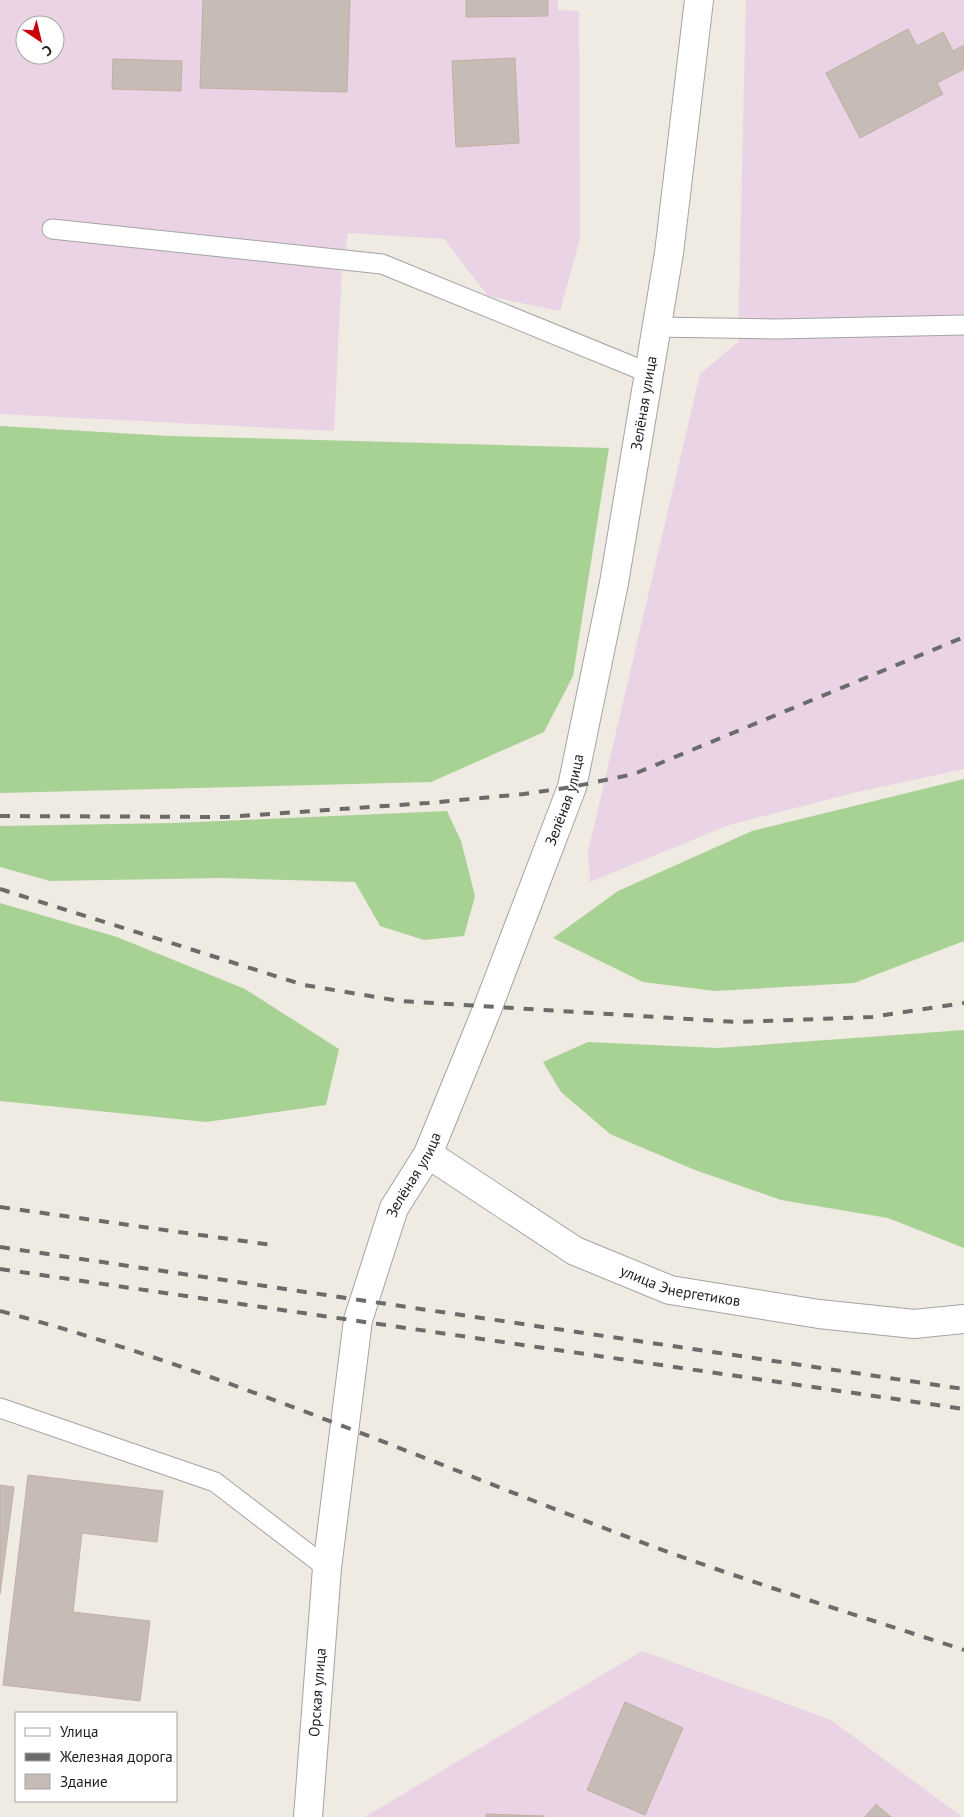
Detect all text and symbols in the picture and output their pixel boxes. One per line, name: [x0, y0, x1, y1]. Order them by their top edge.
north arrow: [15, 15, 65, 65]
text: С: [39, 41, 56, 60]
street label: Зелёная улица: [626, 354, 661, 452]
street label: Зелёная улица: [540, 752, 588, 848]
street label: Зелёная улица: [382, 1129, 445, 1219]
street label: улица Энергетиков: [618, 1261, 742, 1310]
street label: Орская улица: [304, 1647, 330, 1737]
legend: [15, 1712, 178, 1802]
text: Улица: [60, 1722, 98, 1741]
text: Железная дорога: [59, 1747, 173, 1766]
text: Здание: [60, 1772, 108, 1791]

